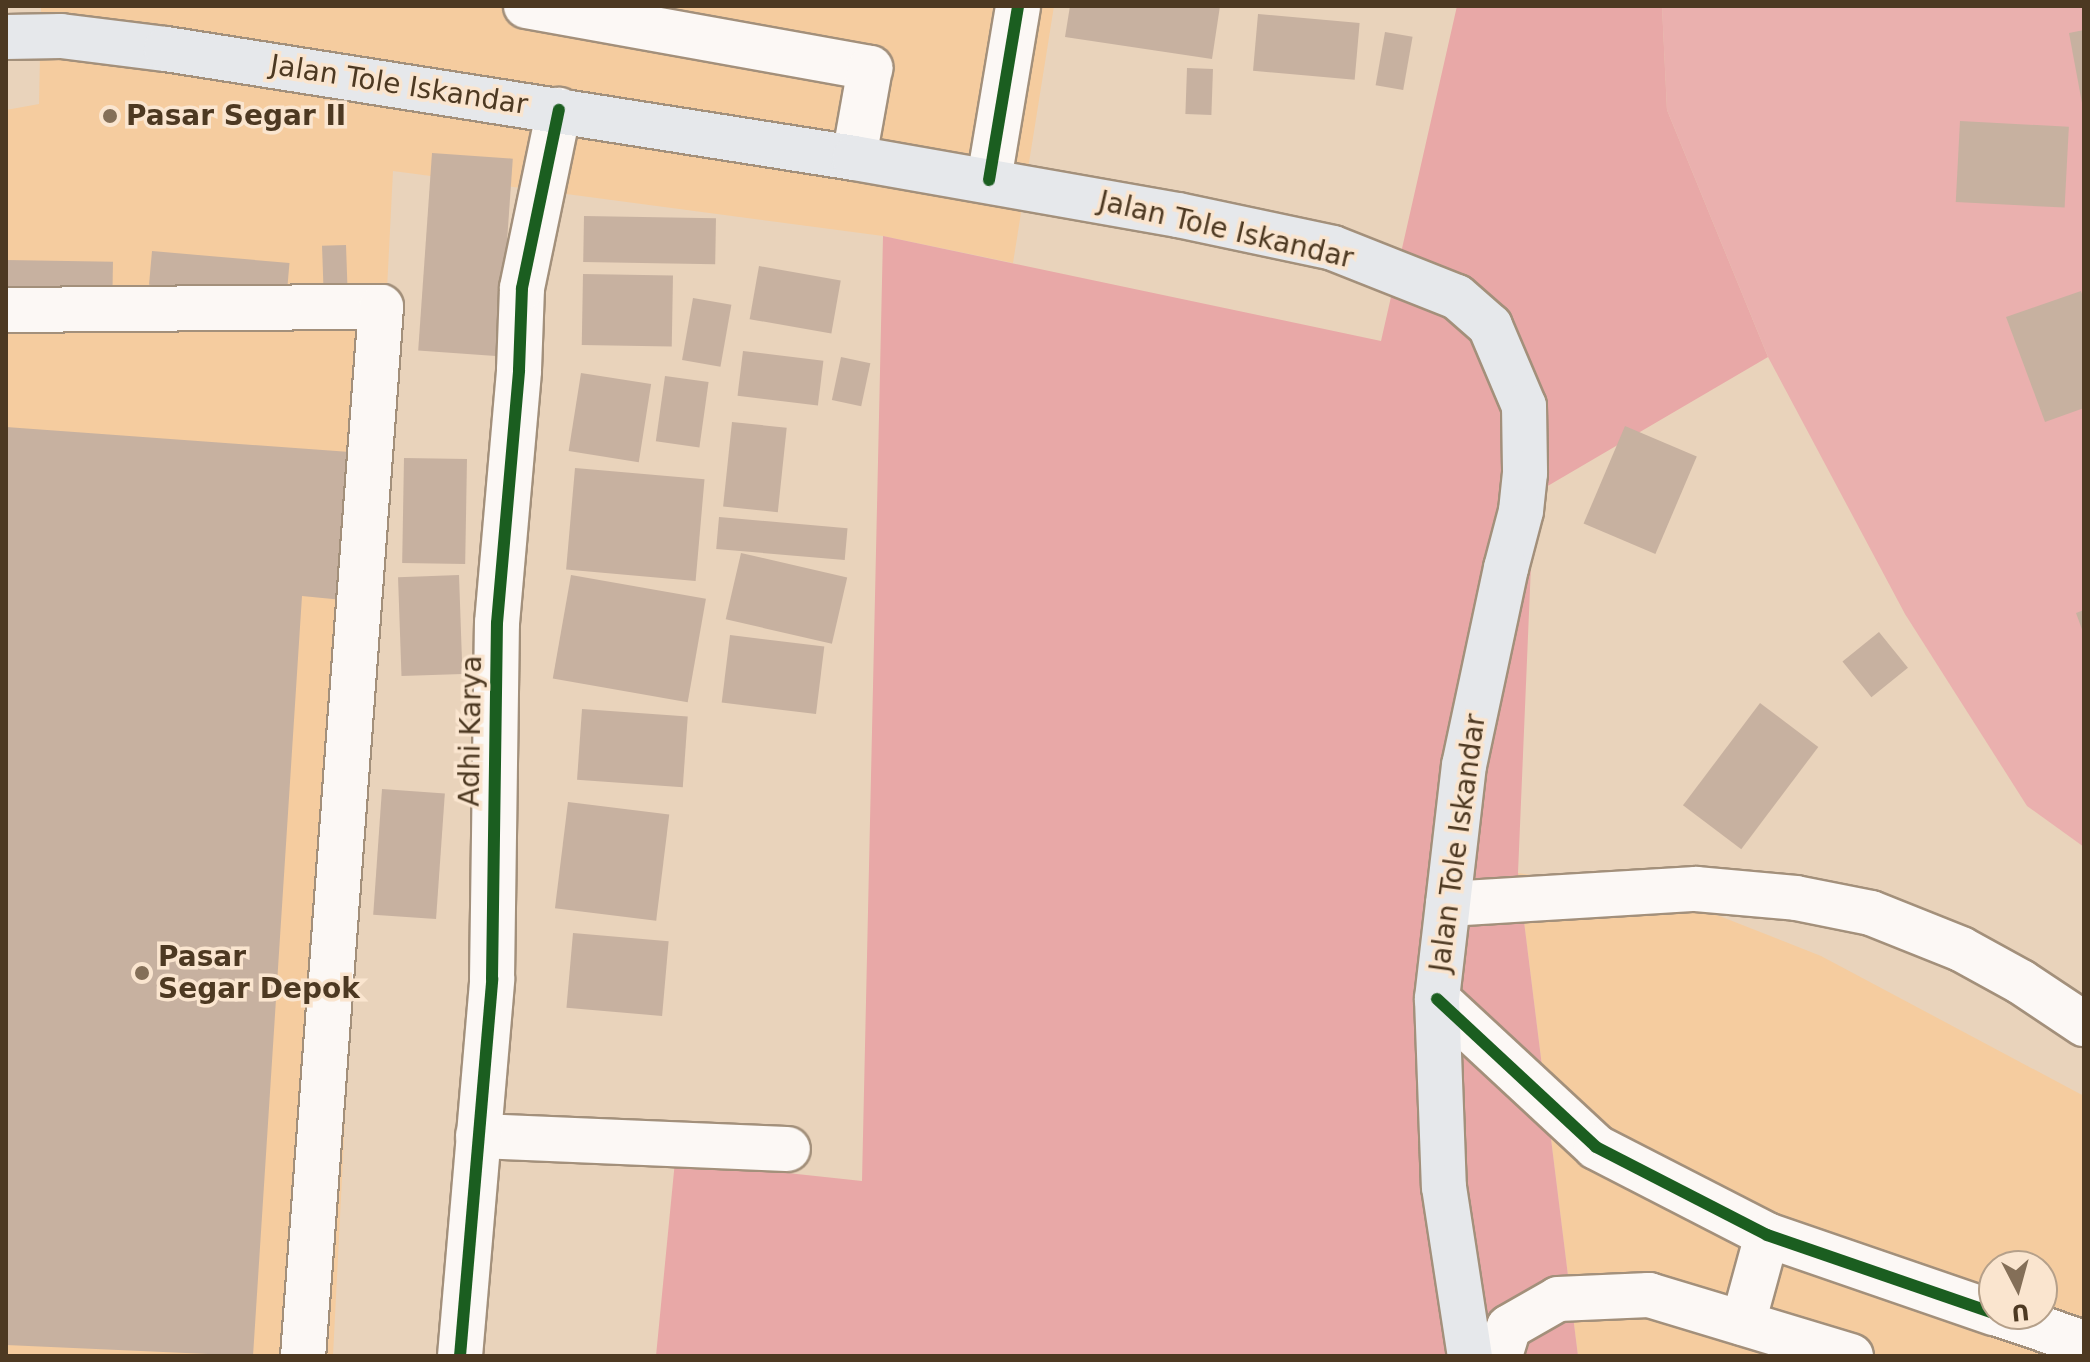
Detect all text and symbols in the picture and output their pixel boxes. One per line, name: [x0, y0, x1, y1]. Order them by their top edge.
street label: Jalan Tole Iskandar: [268, 48, 530, 122]
place label: Pasar Segar II: [126, 99, 346, 133]
marker: Pasar Segar II: [101, 107, 119, 125]
street label: Jalan Tole Iskandar: [1095, 184, 1357, 276]
street label: Adhi Karya: [453, 655, 489, 807]
street label: Jalan Tole Iskandar: [1423, 712, 1493, 974]
place label: Pasar Segar Depok: [158, 940, 360, 1006]
marker: Pasar Segar Depok: [133, 964, 151, 982]
north arrow: [1978, 1250, 2058, 1330]
text: U: [2010, 1299, 2031, 1326]

